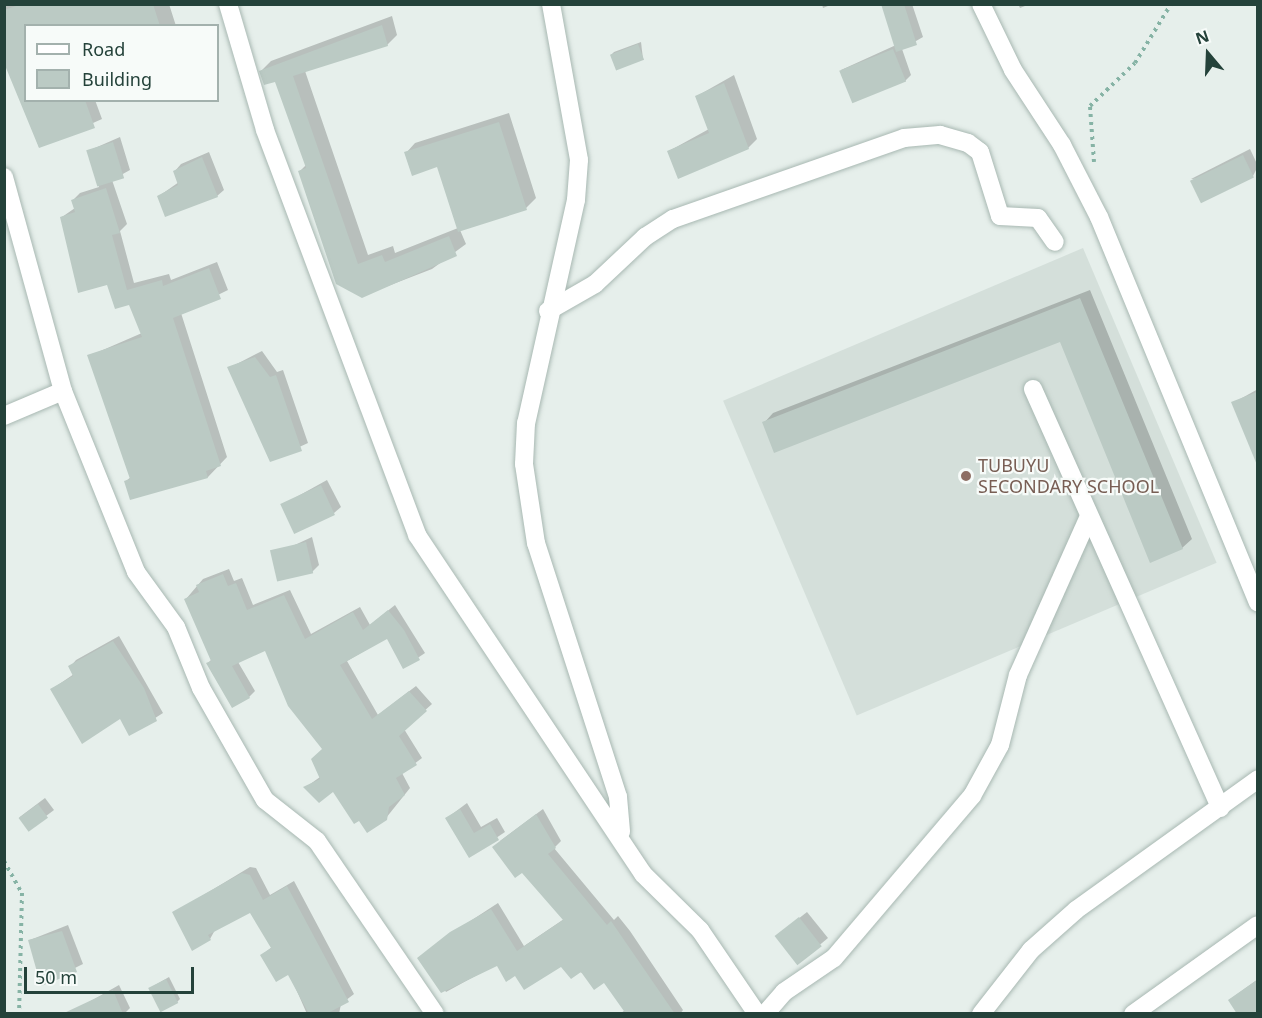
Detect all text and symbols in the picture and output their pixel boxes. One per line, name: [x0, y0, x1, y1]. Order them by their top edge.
legend: [24, 24, 219, 102]
north arrow: [1178, 24, 1238, 84]
text: N: [1192, 24, 1212, 50]
text: Road: [82, 37, 125, 61]
text: Building: [82, 67, 152, 91]
place label: TUBUYU SECONDARY SCHOOL: [978, 455, 1159, 498]
marker: TUBUYU SECONDARY SCHOOL: [959, 469, 973, 483]
scale bar: [27, 955, 196, 993]
text: 50 m: [35, 965, 77, 989]

